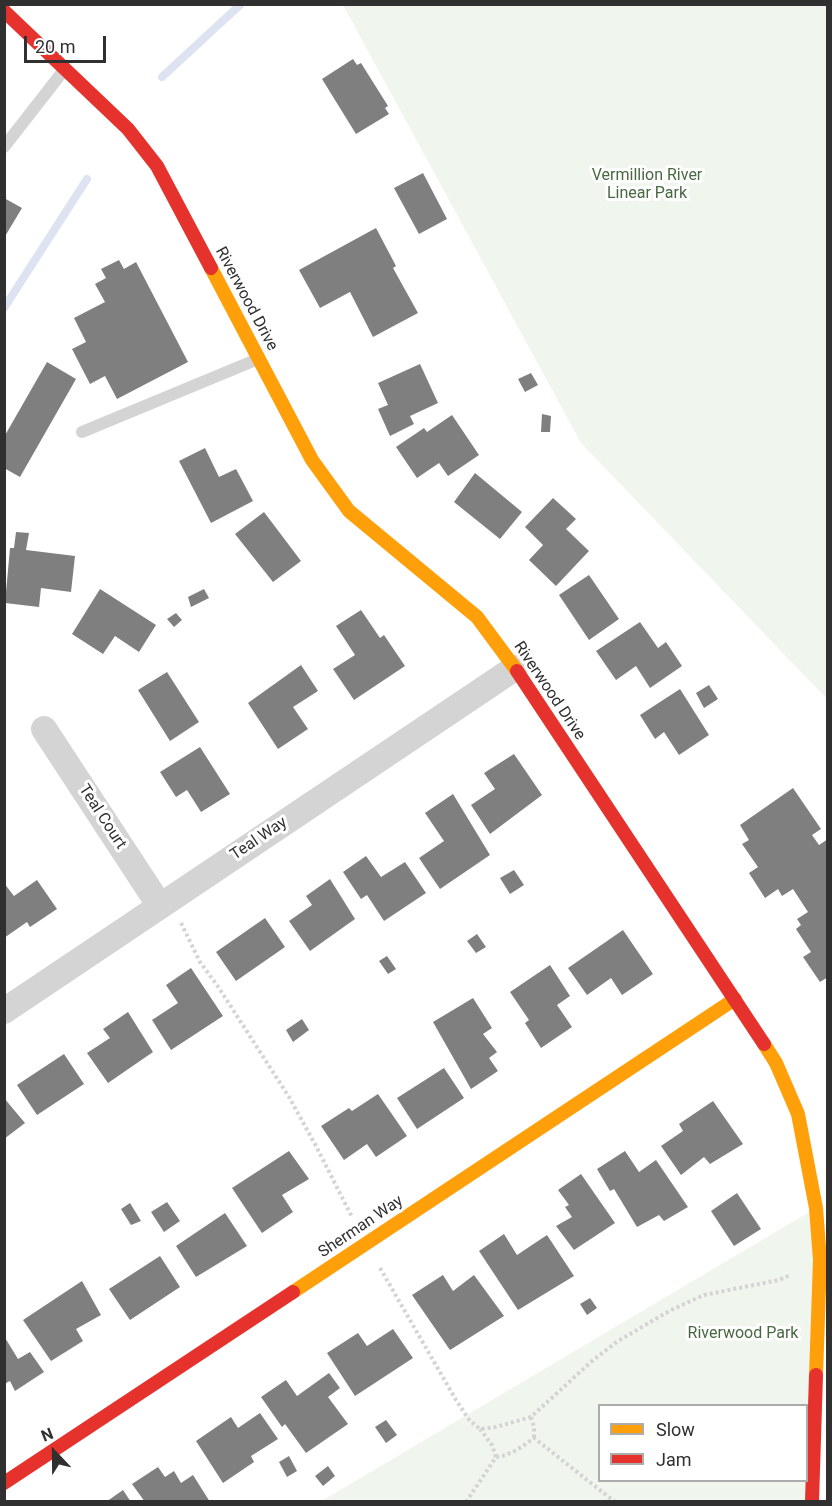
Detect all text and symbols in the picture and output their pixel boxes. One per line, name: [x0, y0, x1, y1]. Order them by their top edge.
scale bar: [27, 24, 110, 62]
text: 20 m: [35, 36, 75, 57]
park label: Vermillion River Linear Park: [592, 166, 702, 204]
street label: Riverwood Drive: [211, 244, 281, 354]
street label: Riverwood Drive: [509, 638, 589, 744]
street label: Teal Court: [74, 781, 130, 853]
street label: Teal Way: [227, 813, 291, 865]
street label: Sherman Way: [315, 1192, 407, 1262]
park label: Riverwood Park: [688, 1324, 798, 1344]
legend: [598, 1404, 808, 1482]
text: Slow: [656, 1419, 695, 1440]
north arrow: [24, 1422, 84, 1482]
text: N: [38, 1424, 56, 1446]
text: Jam: [656, 1449, 692, 1470]

